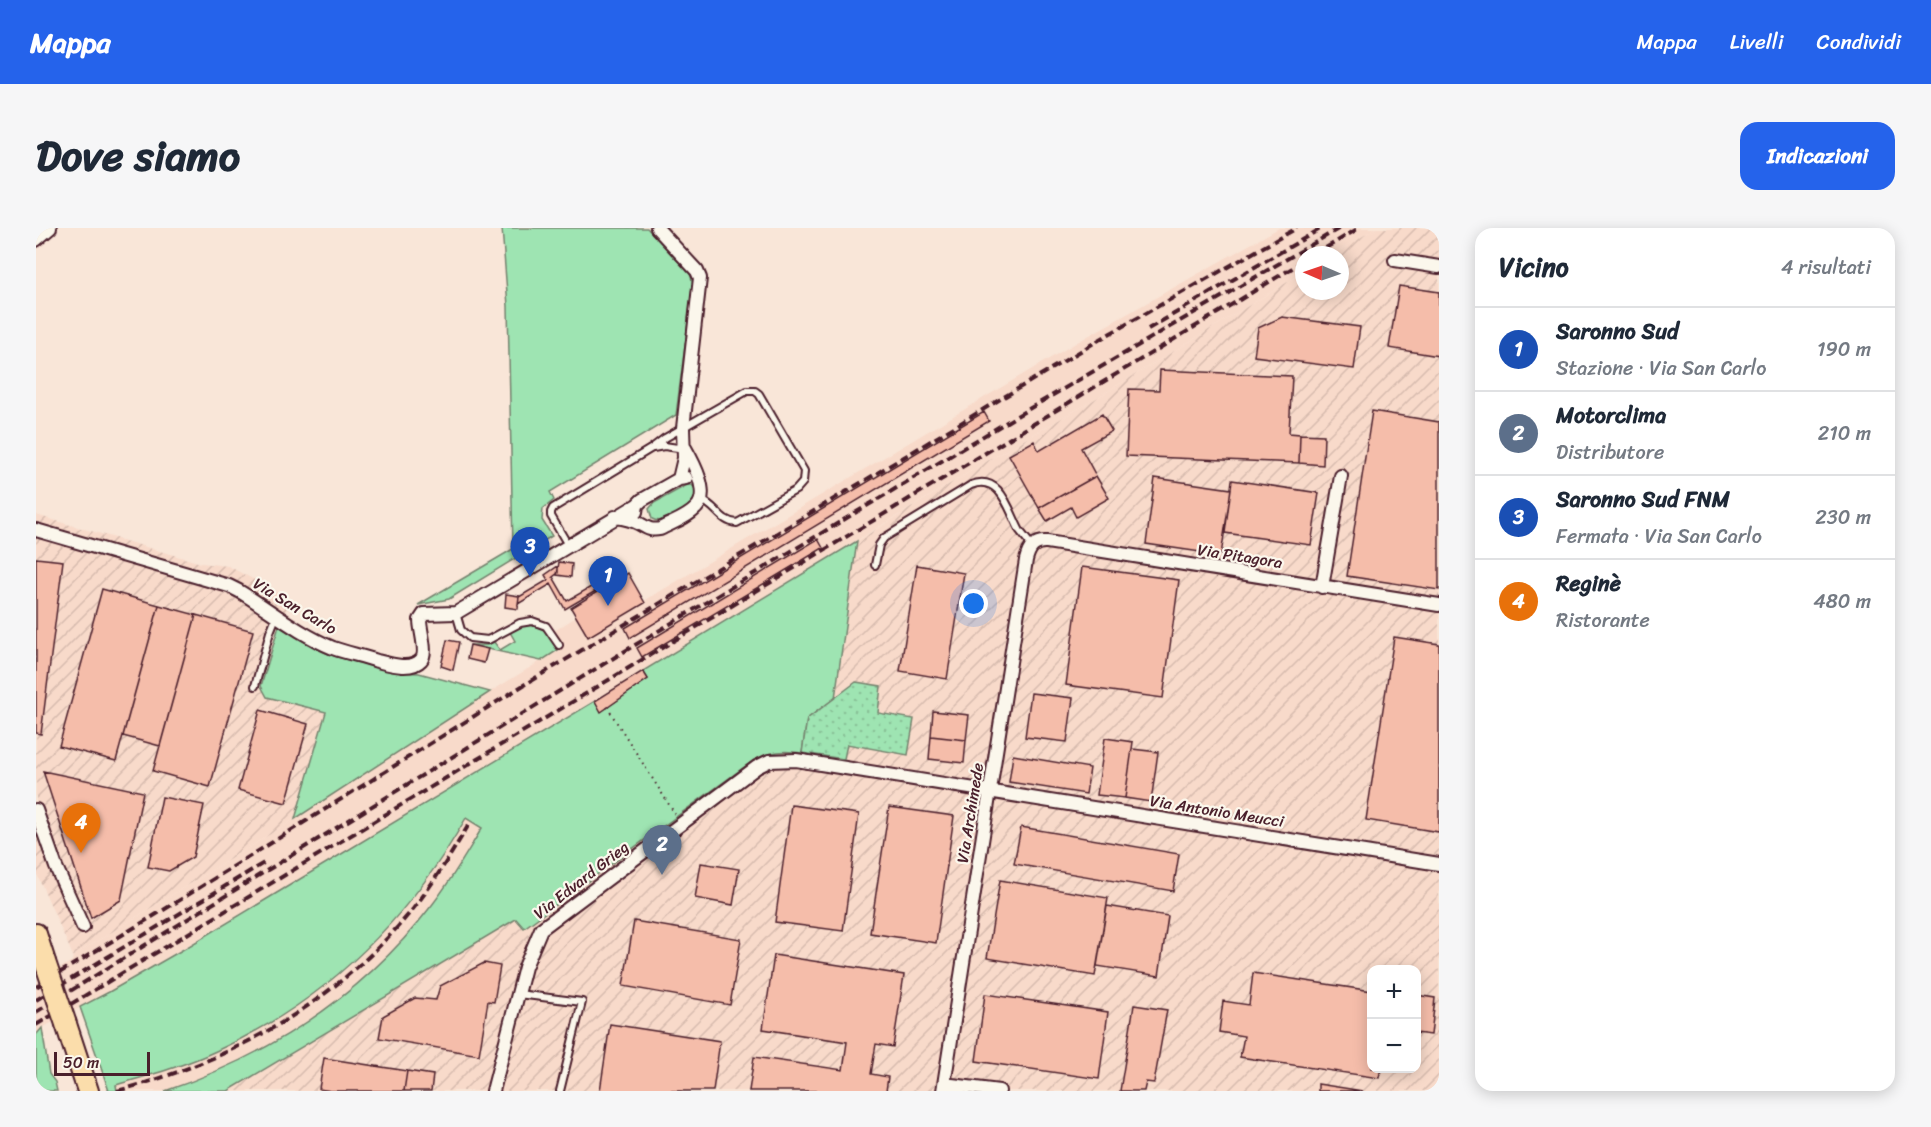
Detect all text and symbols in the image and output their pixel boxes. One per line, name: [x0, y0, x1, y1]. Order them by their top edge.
text: Mappa: [30, 18, 111, 67]
text: Mappa: [1636, 23, 1697, 61]
text: Livelli: [1730, 23, 1784, 61]
text: Condividi: [1817, 23, 1901, 61]
text: Dove siamo: [36, 119, 240, 193]
button: Indicazioni: [1740, 122, 1895, 190]
text: Vicino: [1499, 244, 1569, 290]
north arrow: [1295, 246, 1349, 300]
text: 4 risultati: [1781, 250, 1871, 285]
text: Saronno Sud: [1556, 312, 1679, 351]
text: 1: [1514, 332, 1523, 367]
text: 190 m: [1817, 332, 1871, 367]
text: Stazione · Via San Carlo: [1556, 351, 1766, 386]
text: Motorclima: [1556, 396, 1666, 435]
text: 2: [1513, 416, 1524, 451]
text: 210 m: [1818, 416, 1871, 451]
text: Distributore: [1556, 435, 1664, 470]
text: Saronno Sud FNM: [1556, 480, 1730, 519]
text: 3: [1513, 500, 1524, 535]
text: 230 m: [1815, 500, 1871, 535]
text: Fermata · Via San Carlo: [1556, 519, 1762, 554]
pin: 3: [510, 528, 550, 577]
street label: Via Pitagora: [1195, 535, 1285, 577]
pin: 1: [588, 556, 628, 606]
text: Reginè: [1556, 564, 1621, 603]
street label: Via San Carlo: [247, 569, 343, 643]
text: 4: [1512, 584, 1525, 619]
text: 480 m: [1813, 584, 1871, 619]
your location: [959, 589, 988, 618]
text: Ristorante: [1556, 603, 1650, 638]
street label: Via Archimede: [948, 761, 992, 865]
street label: Via Antonio Meucci: [1148, 786, 1287, 836]
pin: 4: [62, 804, 100, 853]
pin: 2: [642, 826, 682, 875]
street label: Via Edvard Grieg: [527, 833, 635, 927]
map controls: [1367, 965, 1421, 1073]
button: +: [1367, 965, 1421, 1019]
button: −: [1367, 1019, 1421, 1073]
text: 50 m: [63, 1048, 99, 1077]
scale bar: [54, 1049, 150, 1076]

